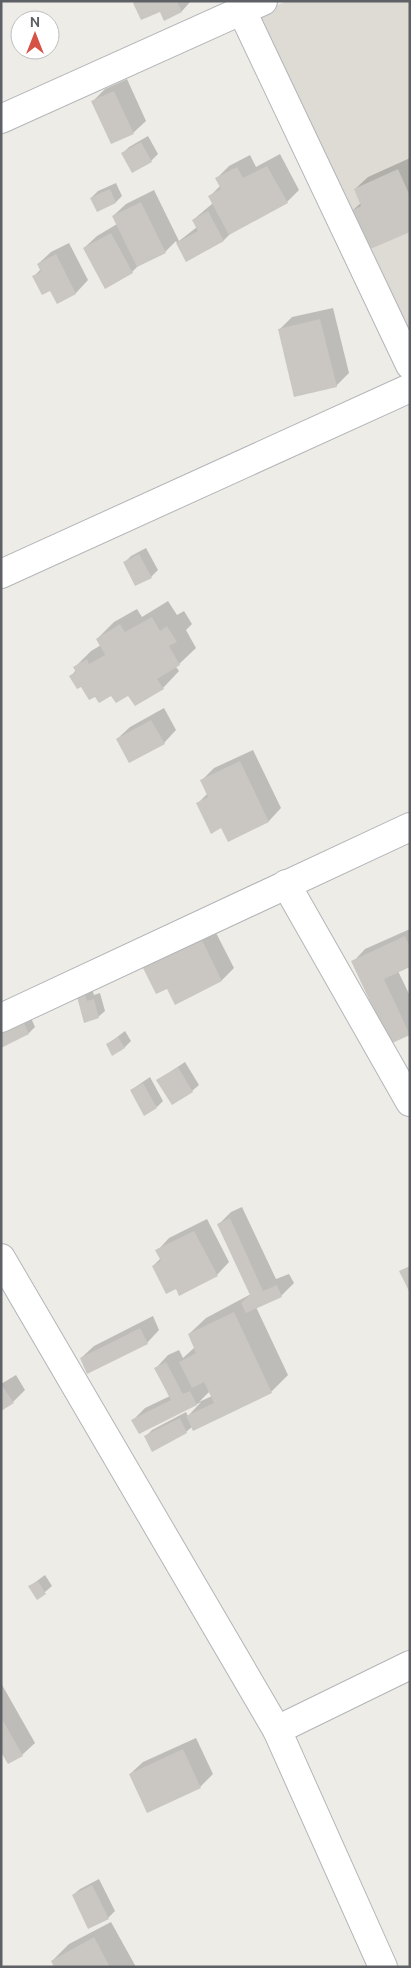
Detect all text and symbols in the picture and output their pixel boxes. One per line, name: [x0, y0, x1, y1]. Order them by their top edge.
north arrow: [10, 10, 60, 60]
text: N: [30, 14, 40, 30]

